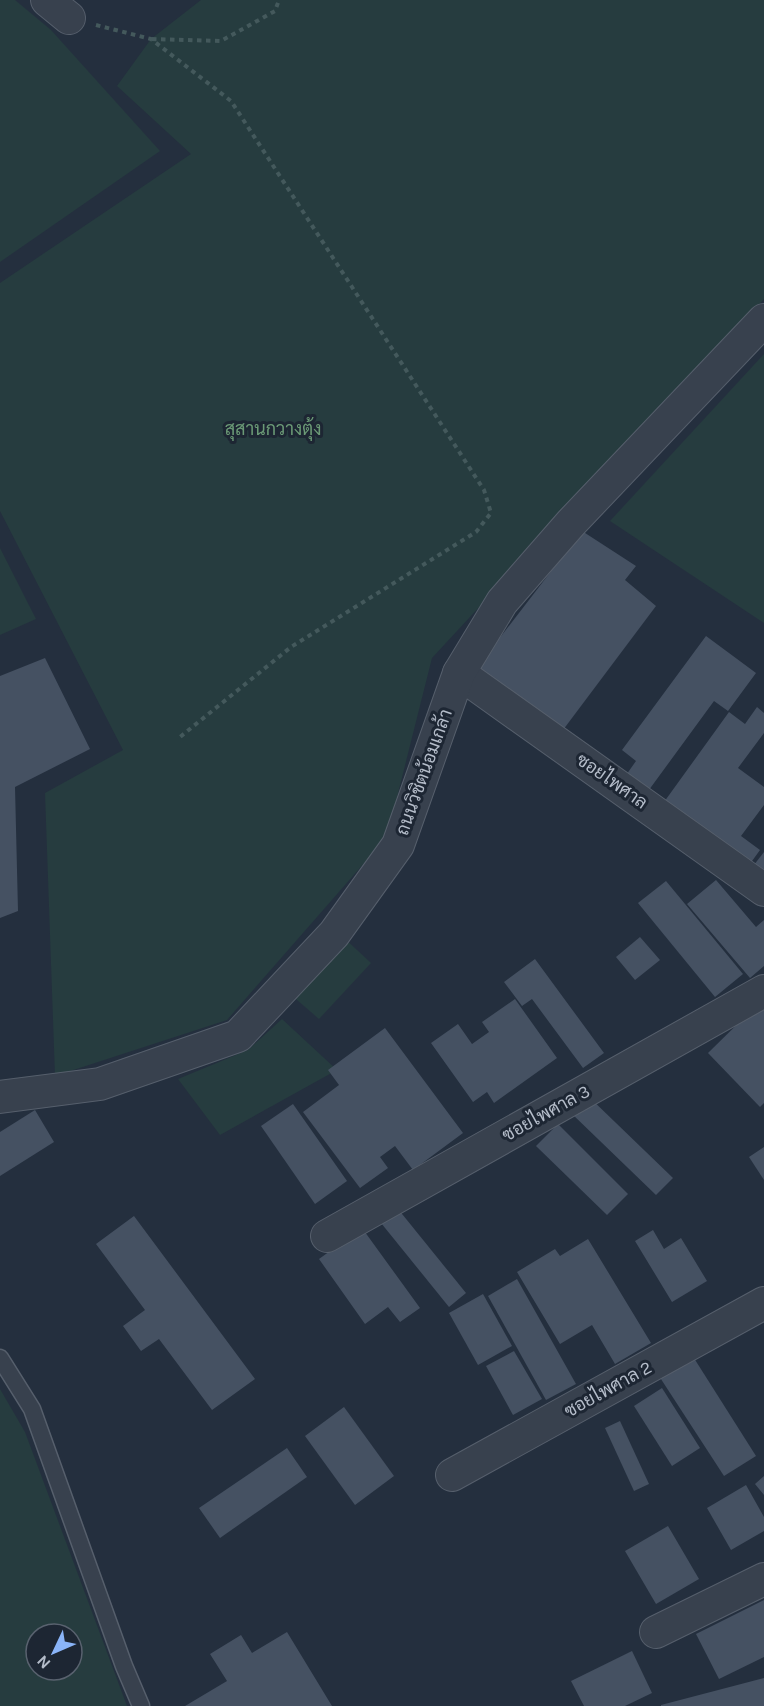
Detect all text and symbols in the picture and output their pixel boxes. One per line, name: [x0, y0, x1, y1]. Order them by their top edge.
park label: สุสานกวางตุ้ง: [225, 417, 321, 441]
street label: ถนนวิชิตน้อมเกล้า: [390, 706, 457, 838]
street label: ซอยไพศาล: [572, 747, 653, 814]
street label: ซอยไพศาล 3: [497, 1078, 594, 1146]
street label: ซอยไพศาล 2: [559, 1354, 656, 1422]
north arrow: [24, 1622, 84, 1682]
text: N: [33, 1651, 54, 1673]

